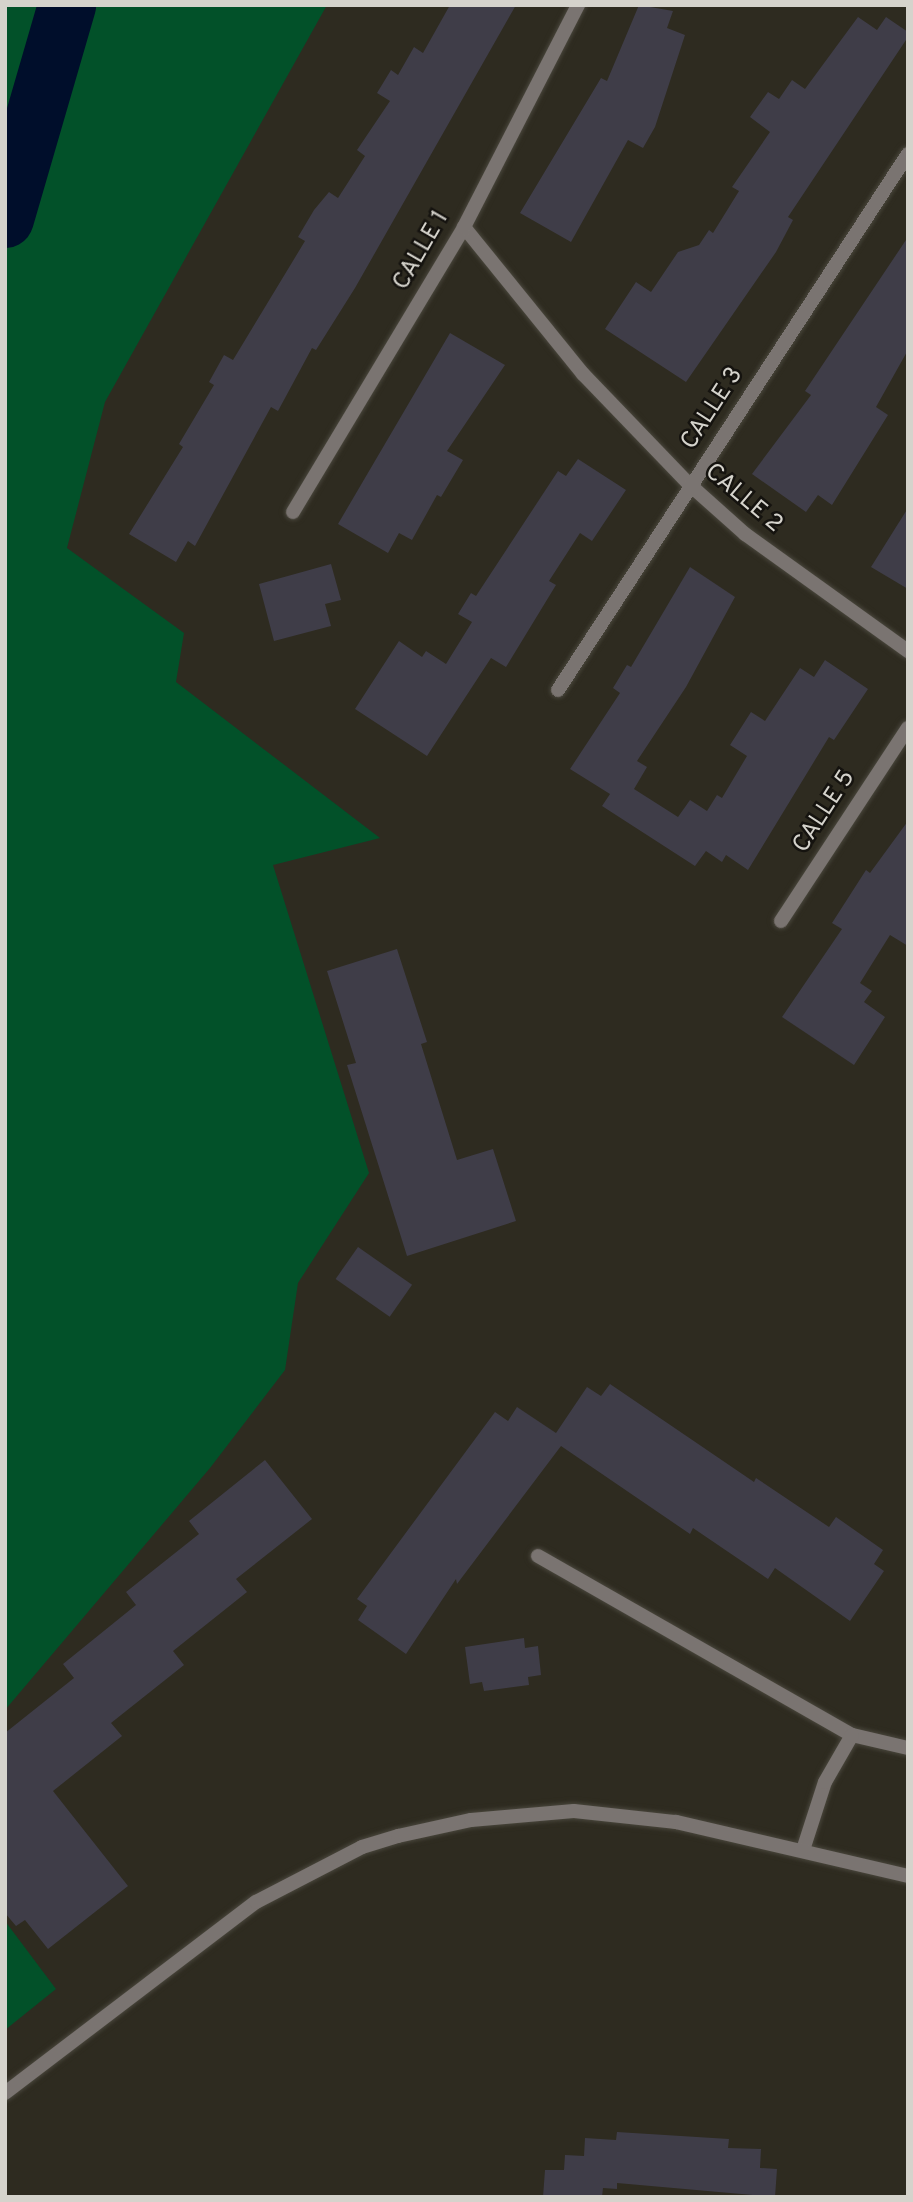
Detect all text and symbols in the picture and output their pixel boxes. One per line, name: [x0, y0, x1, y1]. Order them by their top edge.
street label: CALLE 1: [388, 206, 456, 296]
street label: CALLE 3: [676, 363, 750, 455]
street label: CALLE 2: [698, 458, 788, 540]
street label: CALLE 5: [788, 765, 862, 859]

